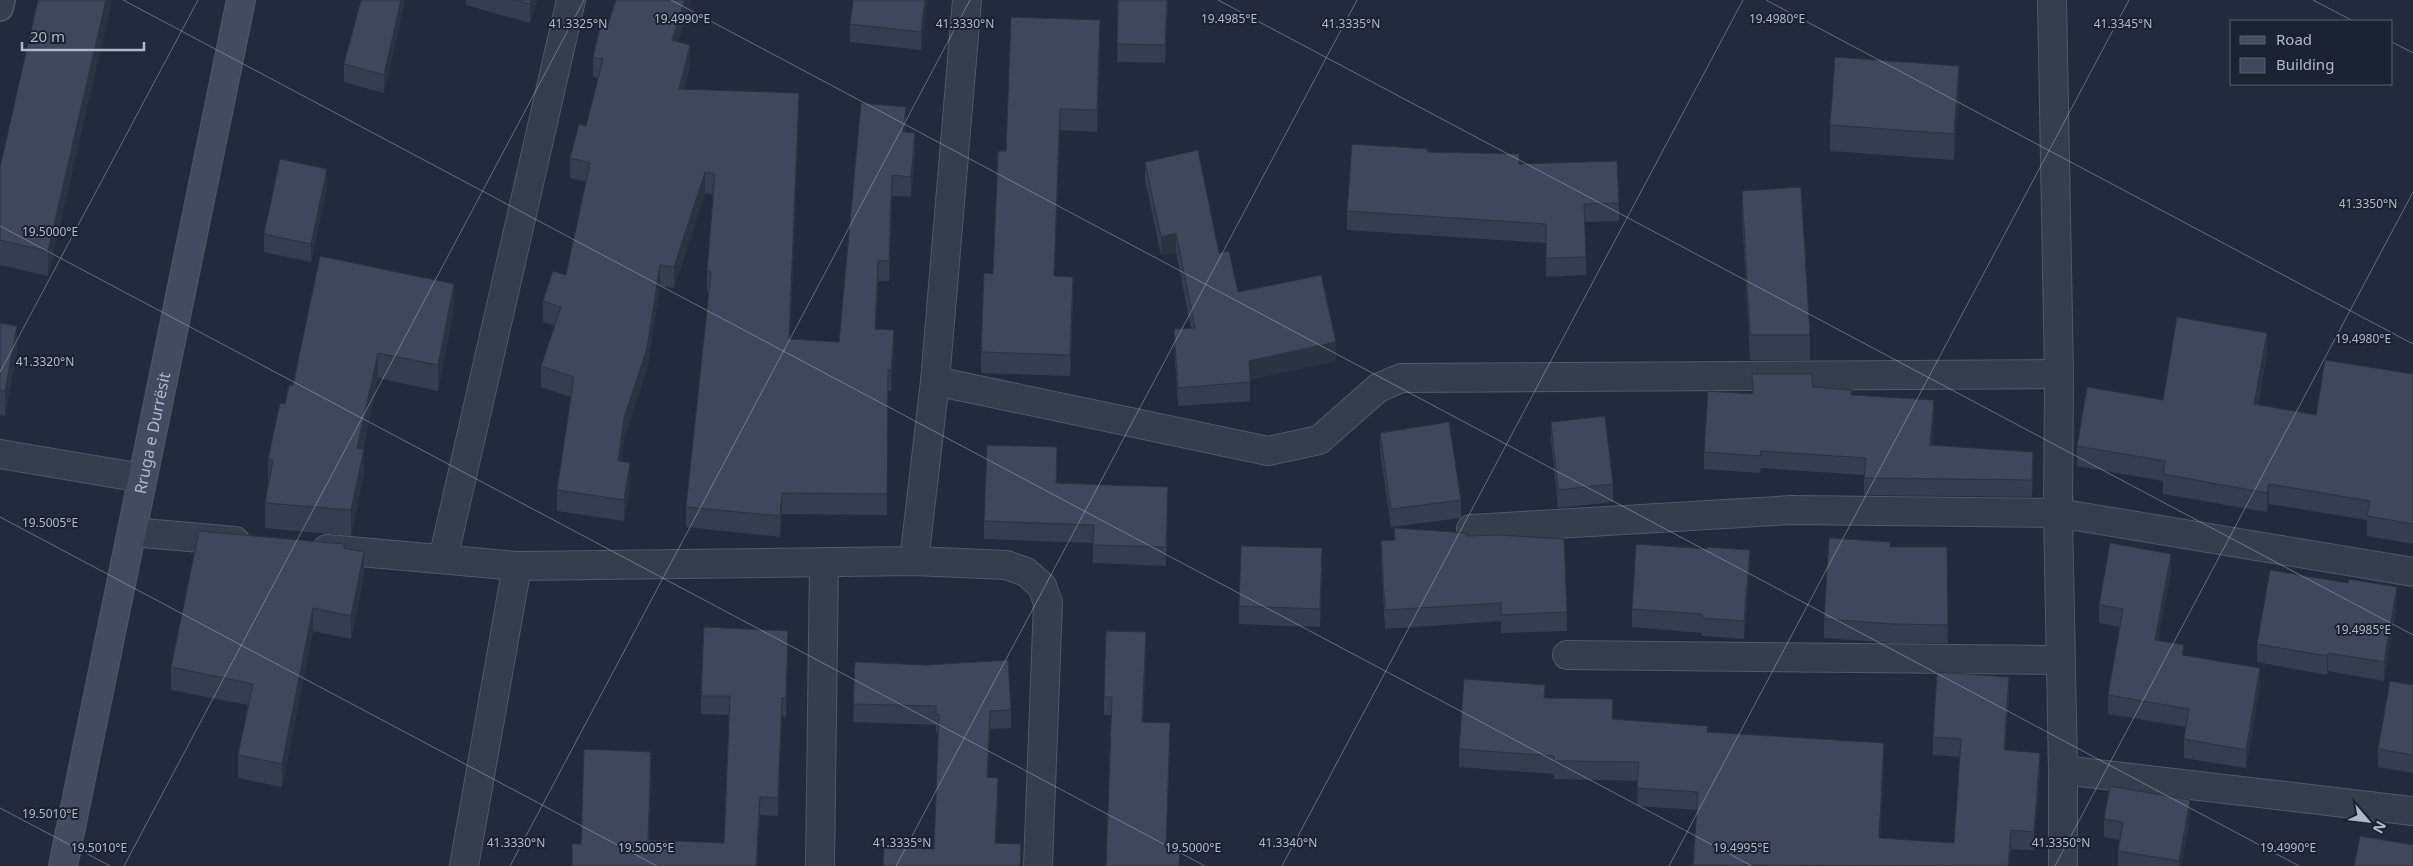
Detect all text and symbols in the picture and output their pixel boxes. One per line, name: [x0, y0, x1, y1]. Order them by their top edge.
text: 19.4990°E: [654, 10, 710, 27]
text: 19.4985°E: [1201, 10, 1257, 27]
text: 19.4980°E: [1749, 10, 1805, 27]
text: 41.3325°N: [549, 15, 607, 32]
text: 41.3330°N: [936, 15, 994, 32]
text: 41.3335°N: [1322, 15, 1380, 32]
text: 41.3345°N: [2094, 15, 2152, 32]
scale bar: [22, 20, 145, 52]
legend: [2230, 20, 2393, 85]
text: 20 m: [30, 26, 65, 46]
text: Road: [2276, 29, 2312, 49]
text: Building: [2276, 54, 2334, 74]
text: 41.3350°N: [2339, 195, 2397, 212]
text: 19.5000°E: [22, 223, 78, 240]
text: 19.4980°E: [2335, 330, 2391, 347]
text: 41.3320°N: [16, 353, 74, 370]
street label: Rruga e Durrësit: [129, 370, 175, 496]
text: 19.5005°E: [22, 514, 78, 531]
text: 19.4985°E: [2335, 621, 2391, 638]
north arrow: [2343, 796, 2393, 846]
text: 19.5010°E: [22, 805, 78, 822]
text: N: [2369, 818, 2391, 837]
text: 41.3330°N: [487, 834, 545, 851]
text: 41.3335°N: [873, 834, 931, 851]
text: 41.3340°N: [1259, 834, 1317, 851]
text: 41.3350°N: [2032, 834, 2090, 851]
text: 19.5010°E: [71, 839, 127, 856]
text: 19.5005°E: [618, 839, 674, 856]
text: 19.5000°E: [1165, 839, 1221, 856]
text: 19.4995°E: [1713, 839, 1769, 856]
text: 19.4990°E: [2260, 839, 2316, 856]

